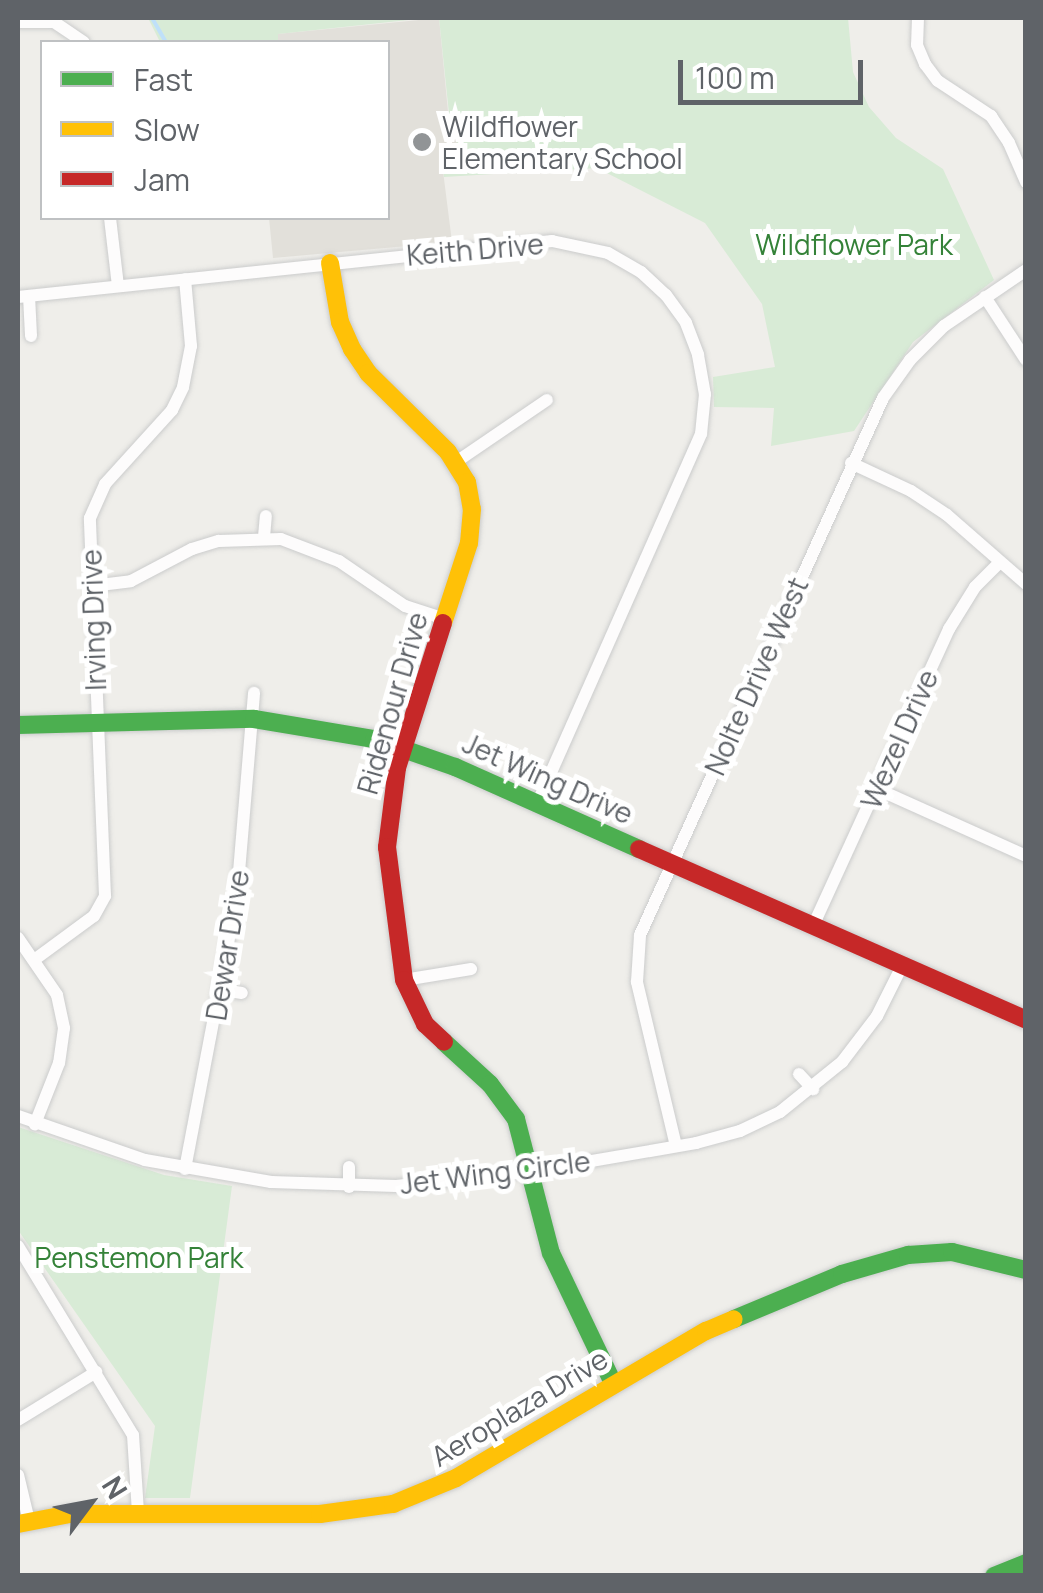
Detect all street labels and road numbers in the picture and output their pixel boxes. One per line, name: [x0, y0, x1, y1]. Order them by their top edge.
street label: Keith Drive: [405, 226, 545, 272]
street label: Irving Drive: [74, 549, 112, 691]
street label: Nolte Drive West: [697, 572, 815, 780]
street label: Ridenour Drive: [350, 608, 434, 798]
street label: Wezel Drive: [853, 664, 945, 814]
street label: Jet Wing Drive: [458, 726, 638, 830]
street label: Dewar Drive: [199, 867, 255, 1023]
street label: Jet Wing Circle: [398, 1144, 592, 1200]
street label: Aeroplaza Drive: [425, 1341, 613, 1473]

